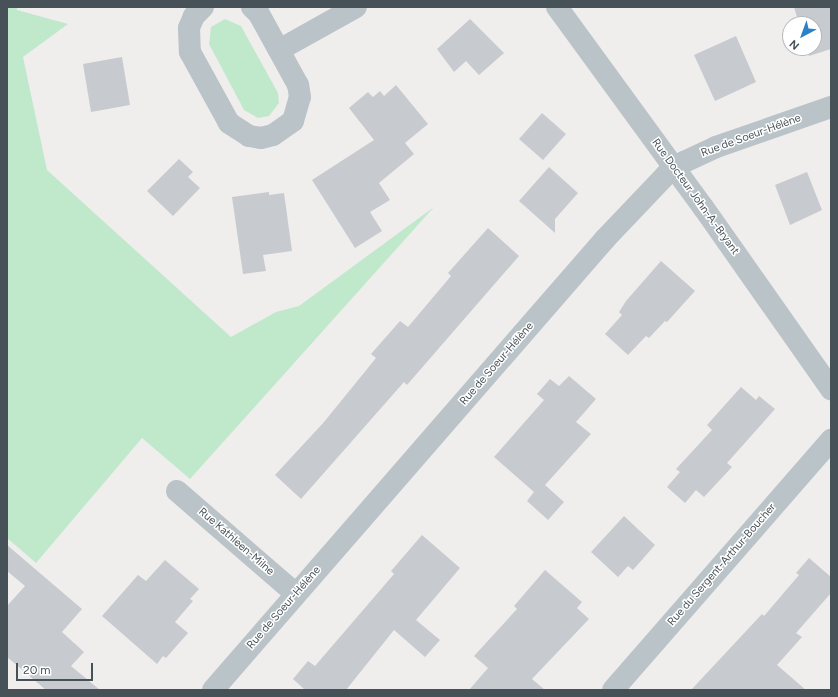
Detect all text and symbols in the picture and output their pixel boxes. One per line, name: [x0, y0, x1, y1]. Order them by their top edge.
north arrow: [782, 16, 822, 56]
text: N: [787, 37, 802, 52]
street label: Rue de Soeur-Hélène: [699, 112, 803, 160]
street label: Rue Docteur John-A.-Bryant: [649, 137, 741, 257]
street label: Rue de Soeur-Hélène: [457, 320, 537, 408]
street label: Rue du Sergent-Arthur-Boucher: [665, 501, 779, 629]
street label: Rue Kathleen-Milne: [196, 506, 276, 578]
street label: Rue de Soeur-Hélène: [244, 564, 324, 652]
scale bar: [18, 655, 95, 681]
text: 20 m: [23, 663, 51, 677]

